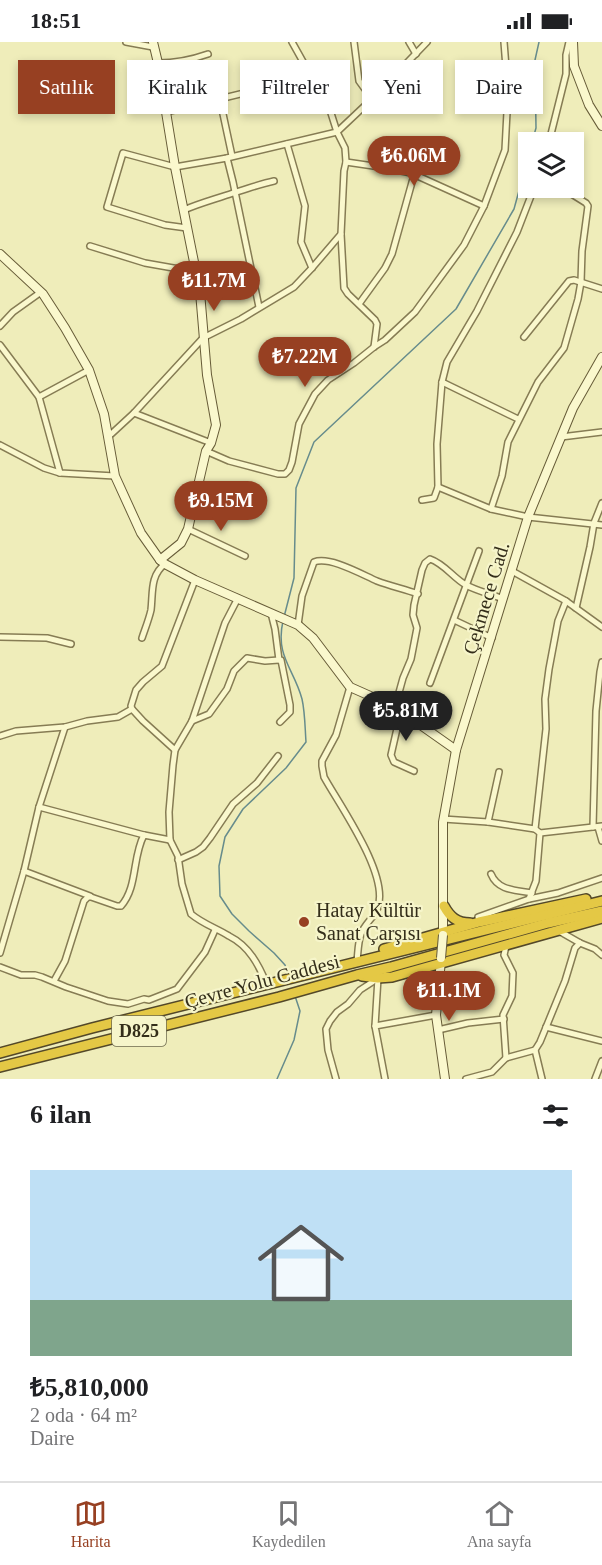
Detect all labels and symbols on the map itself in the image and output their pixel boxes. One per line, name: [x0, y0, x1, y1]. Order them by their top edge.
pin: ₺6.06M: [365, 136, 463, 187]
pin: ₺11.7M: [165, 261, 263, 312]
pin: ₺7.22M: [256, 337, 354, 388]
pin: ₺9.15M: [172, 481, 270, 532]
street label: Çekmece Cad.: [458, 539, 515, 657]
pin: ₺5.81M: [357, 691, 455, 742]
place label: Hatay Kültür Sanat Çarşısı: [316, 899, 421, 945]
marker: Hatay Kültür Sanat Çarşısı: [297, 915, 311, 929]
street label: Çevre Yolu Caddesi: [182, 950, 343, 1013]
pin: ₺11.1M: [400, 971, 498, 1022]
road number: D825: [112, 1016, 166, 1046]

